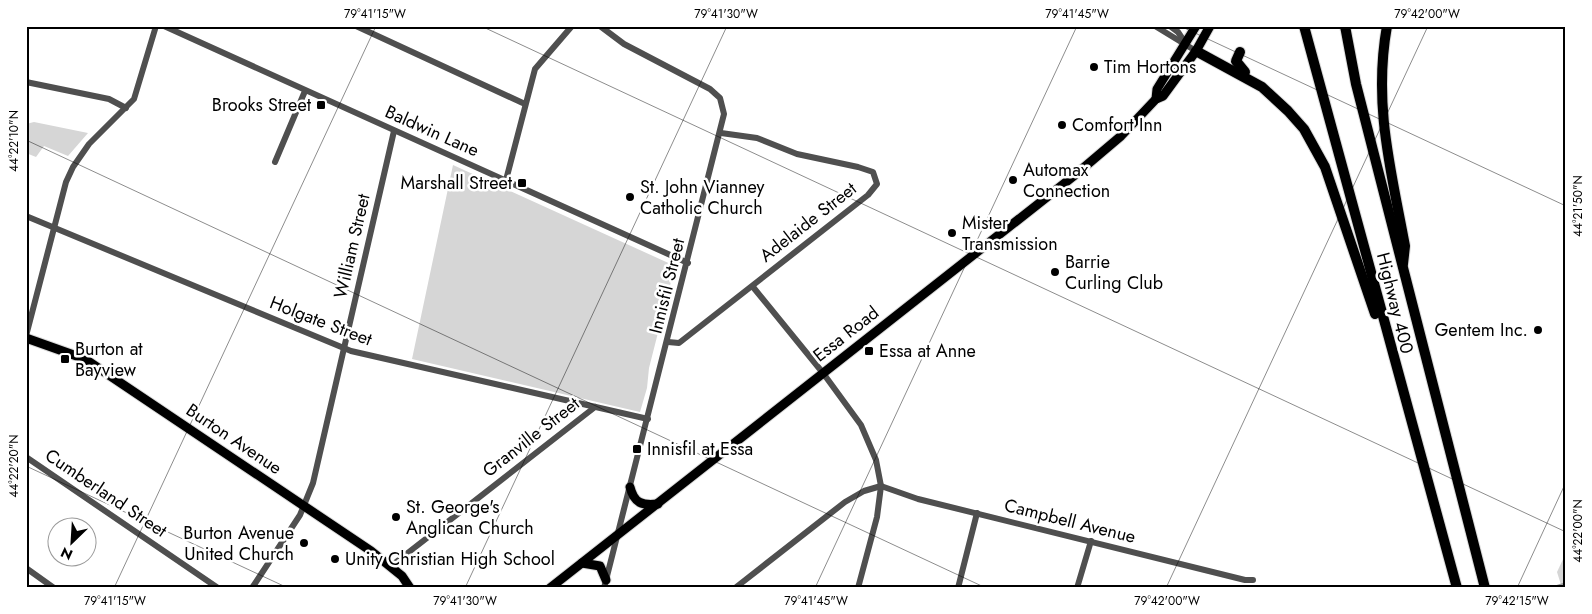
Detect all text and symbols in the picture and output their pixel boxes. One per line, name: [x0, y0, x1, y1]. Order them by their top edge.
text: 79°41'15"W: [344, 5, 406, 23]
text: 79°41'30"W: [694, 5, 758, 23]
text: 79°41'45"W: [1045, 5, 1109, 23]
text: 79°42'00"W: [1394, 5, 1460, 23]
place label: Tim Hortons: [1104, 54, 1196, 80]
marker: Tim Hortons: [1088, 61, 1100, 73]
place label: Brooks Street: [212, 92, 312, 118]
marker: Brooks Street: [315, 99, 327, 111]
street label: Baldwin Lane: [381, 99, 483, 163]
text: 44°22'10"N: [5, 110, 23, 172]
place label: Comfort Inn: [1072, 112, 1162, 138]
marker: Comfort Inn: [1056, 119, 1068, 131]
place label: Automax Connection: [1023, 157, 1110, 204]
place label: Marshall Street: [401, 170, 513, 196]
place label: St. John Vianney Catholic Church: [640, 174, 765, 221]
marker: Automax Connection: [1007, 174, 1019, 186]
street label: Adelaide Street: [754, 175, 863, 268]
text: 44°21'50"N: [1569, 175, 1587, 237]
marker: Marshall Street: [516, 177, 528, 189]
street label: William Street: [327, 191, 377, 301]
marker: St. John Vianney Catholic Church: [624, 191, 636, 203]
place label: Mister Transmission: [962, 210, 1058, 257]
marker: Mister Transmission: [946, 227, 958, 239]
street label: Innisfil Street: [643, 235, 692, 336]
place label: Barrie Curling Club: [1065, 249, 1163, 296]
street label: Highway 400: [1370, 250, 1420, 356]
marker: Barrie Curling Club: [1049, 266, 1061, 278]
street label: Holgate Street: [266, 290, 377, 353]
street label: Essa Road: [808, 300, 884, 368]
place label: Gentem Inc.: [1434, 317, 1528, 343]
marker: Gentem Inc.: [1532, 324, 1544, 336]
place label: Burton at Bayview: [75, 336, 143, 383]
place label: Essa at Anne: [879, 338, 976, 364]
marker: Essa at Anne: [863, 345, 875, 357]
marker: Burton at Bayview: [59, 353, 71, 365]
street label: Granville Street: [477, 390, 585, 483]
street label: Burton Avenue: [181, 397, 287, 481]
text: 44°22'20"N: [5, 434, 23, 498]
place label: Innisfil at Essa: [647, 436, 753, 462]
street label: Cumberland Street: [40, 442, 173, 544]
marker: Innisfil at Essa: [631, 443, 643, 455]
street label: Campbell Avenue: [1002, 492, 1138, 550]
place label: St. George's Anglican Church: [406, 494, 534, 541]
text: 44°22'00"N: [1569, 499, 1587, 563]
marker: St. George's Anglican Church: [390, 511, 402, 523]
north arrow: [48, 516, 98, 566]
place label: Burton Avenue United Church: [183, 520, 294, 567]
marker: Burton Avenue United Church: [298, 537, 310, 549]
text: N: [57, 542, 76, 565]
place label: Unity Christian High School: [345, 546, 555, 572]
marker: Unity Christian High School: [329, 553, 341, 565]
text: 79°41'15"W: [84, 592, 146, 610]
text: 79°41'30"W: [433, 592, 497, 610]
text: 79°41'45"W: [784, 592, 848, 610]
text: 79°42'00"W: [1134, 592, 1200, 610]
text: 79°42'15"W: [1485, 592, 1549, 610]

